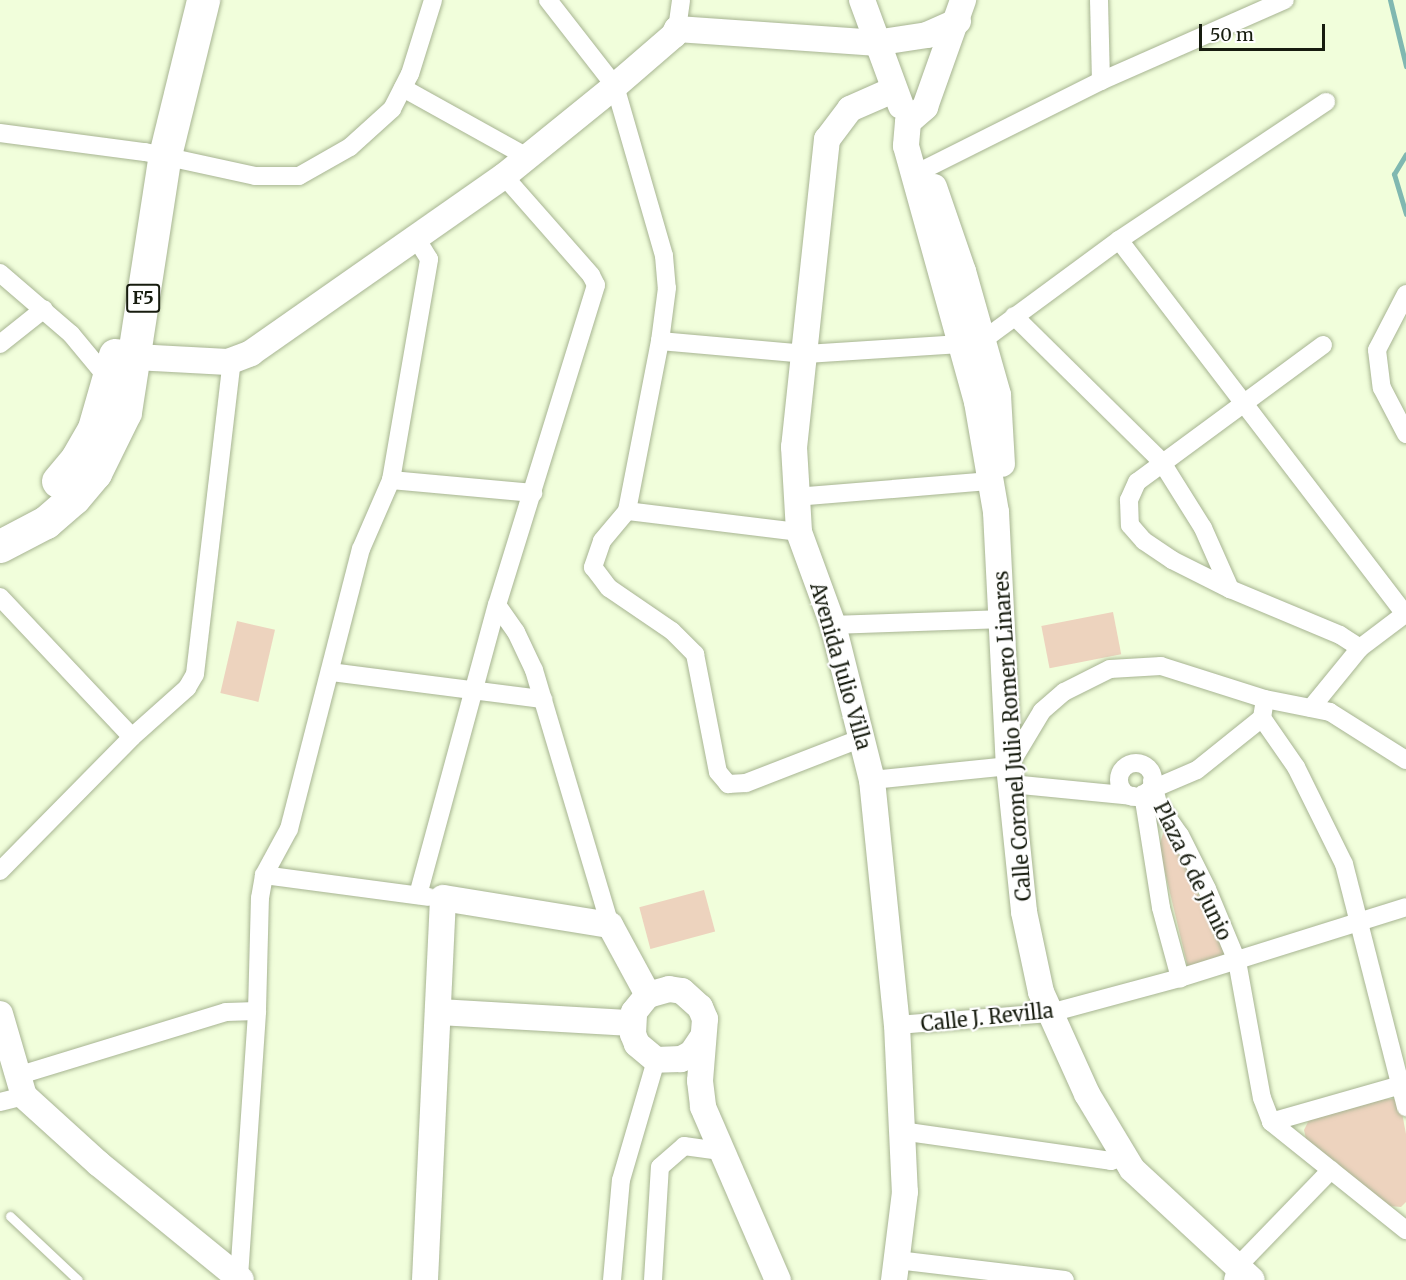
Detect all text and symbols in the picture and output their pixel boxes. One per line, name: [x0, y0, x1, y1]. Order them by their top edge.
scale bar: [1202, 12, 1328, 50]
text: 50 m: [1210, 23, 1254, 46]
road number: F5: [125, 283, 161, 313]
street label: Calle Coronel Julio Romero Linares: [988, 570, 1036, 902]
street label: Avenida Julio Villa: [806, 580, 876, 752]
street label: Plaza 6 de Junio: [1149, 798, 1237, 944]
street label: Calle J. Revilla: [920, 998, 1054, 1036]

